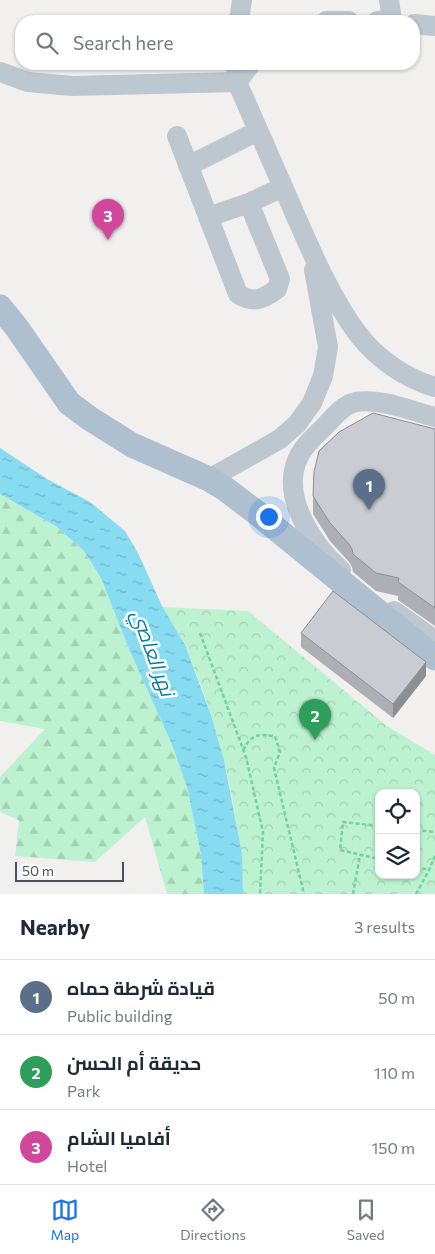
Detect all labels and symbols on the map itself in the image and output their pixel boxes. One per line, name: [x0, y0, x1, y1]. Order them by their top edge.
pin: 3: [92, 199, 124, 240]
pin: 1: [353, 469, 385, 510]
your location: [256, 504, 282, 530]
water label: نهر العاصي: [124, 606, 181, 703]
pin: 2: [299, 699, 331, 740]
scale bar: [15, 859, 124, 882]

